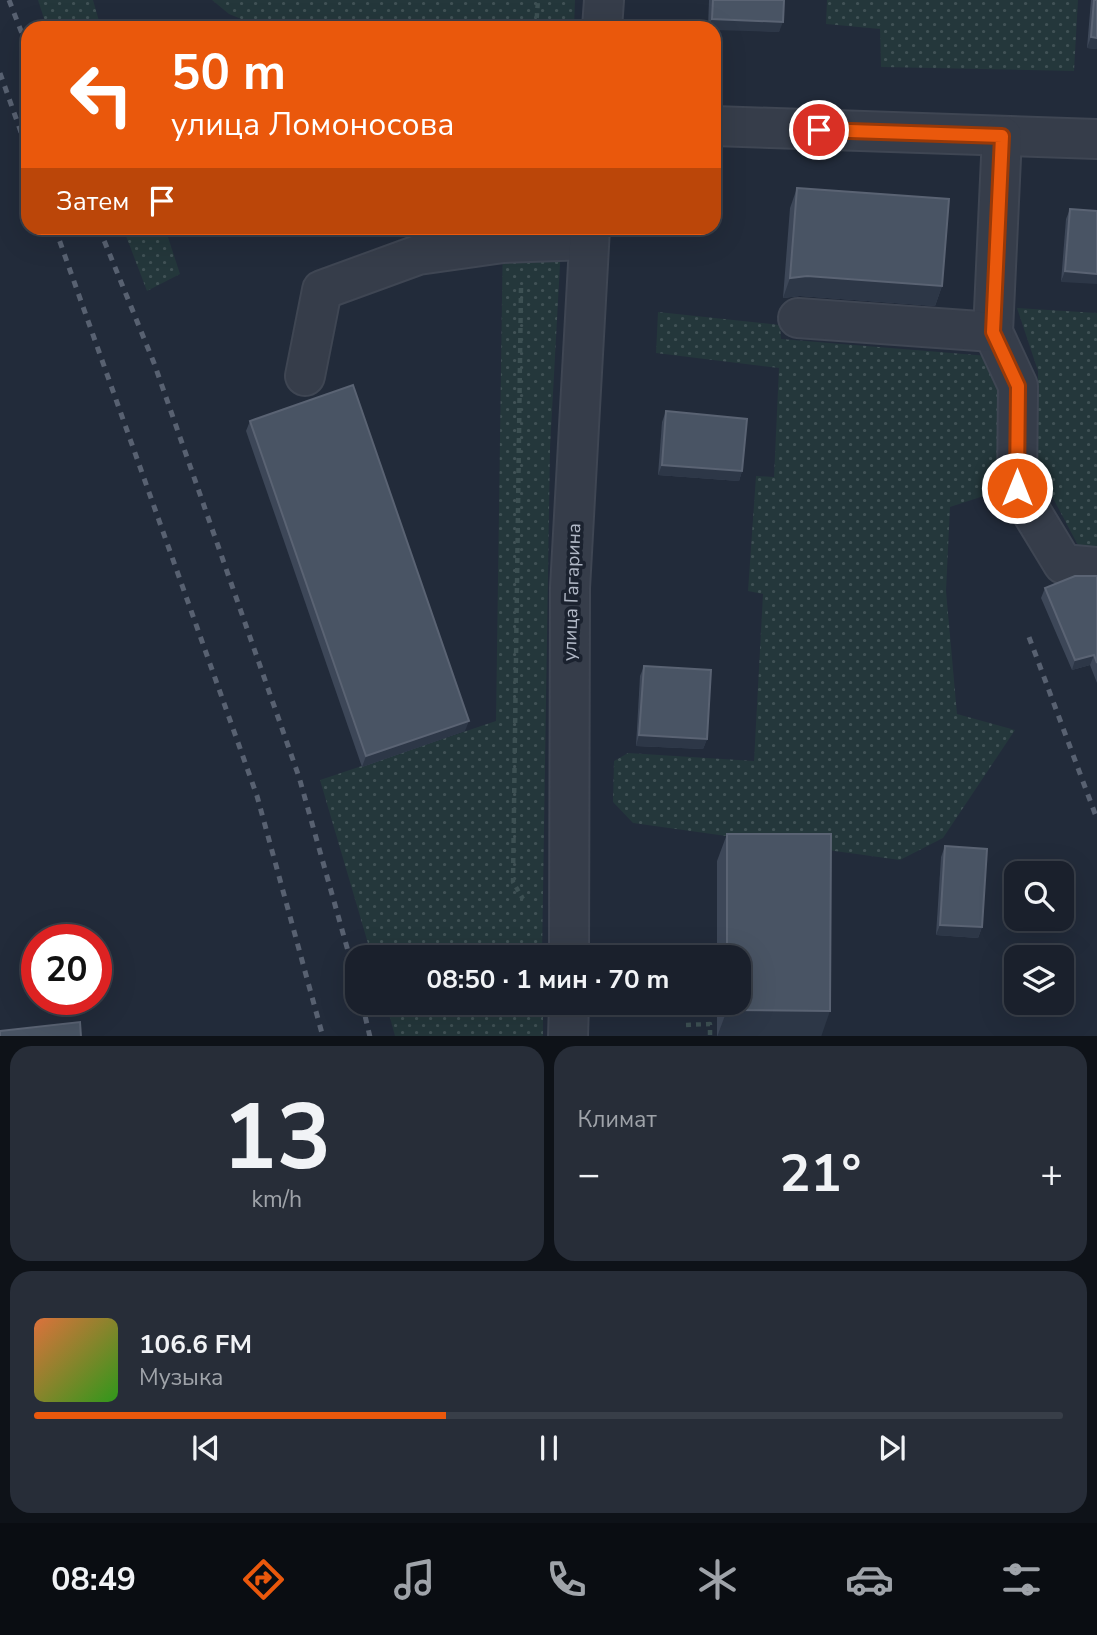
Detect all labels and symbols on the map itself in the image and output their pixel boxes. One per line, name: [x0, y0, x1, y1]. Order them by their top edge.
pin: [789, 100, 849, 160]
position arrow: [980, 451, 1054, 525]
street label: улица Гагарина: [557, 523, 587, 661]
speed limit sign: 20: [21, 924, 112, 1015]

